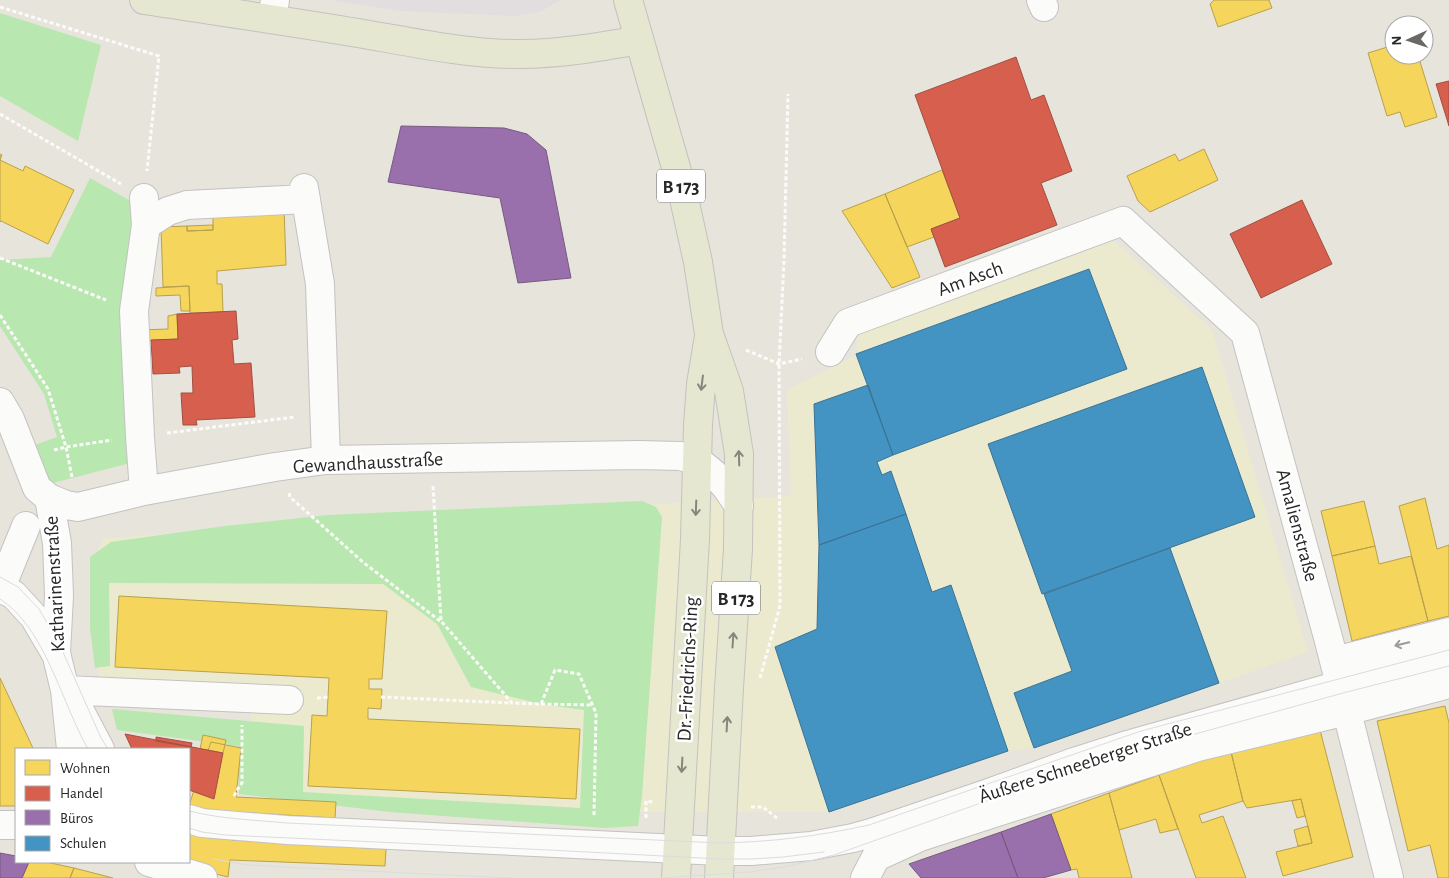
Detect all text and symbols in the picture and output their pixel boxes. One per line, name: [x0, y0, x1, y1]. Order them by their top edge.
north arrow: [1384, 15, 1434, 65]
text: N: [1390, 35, 1404, 46]
road number: B 173: [657, 170, 705, 202]
street label: Am Asch: [935, 258, 1006, 300]
one-way arrow: [697, 374, 707, 390]
street label: Gewandhausstraße: [292, 449, 444, 477]
one-way arrow: [734, 450, 744, 466]
street label: Amalienstraße: [1272, 467, 1322, 584]
one-way arrow: [691, 500, 700, 516]
street label: Katharinenstraße: [41, 515, 69, 653]
road number: B 173: [712, 582, 760, 614]
street label: Dr.-Friedrichs-Ring: [674, 596, 702, 742]
one-way arrow: [728, 632, 737, 648]
one-way arrow: [1394, 639, 1410, 649]
one-way arrow: [723, 717, 732, 733]
street label: Äußere Schneeberger Straße: [976, 719, 1194, 807]
legend: [15, 748, 190, 863]
one-way arrow: [678, 756, 687, 772]
text: Wohnen: [60, 761, 110, 776]
text: Handel: [60, 786, 103, 801]
text: Büros: [60, 811, 93, 826]
text: Schulen: [60, 836, 106, 851]

